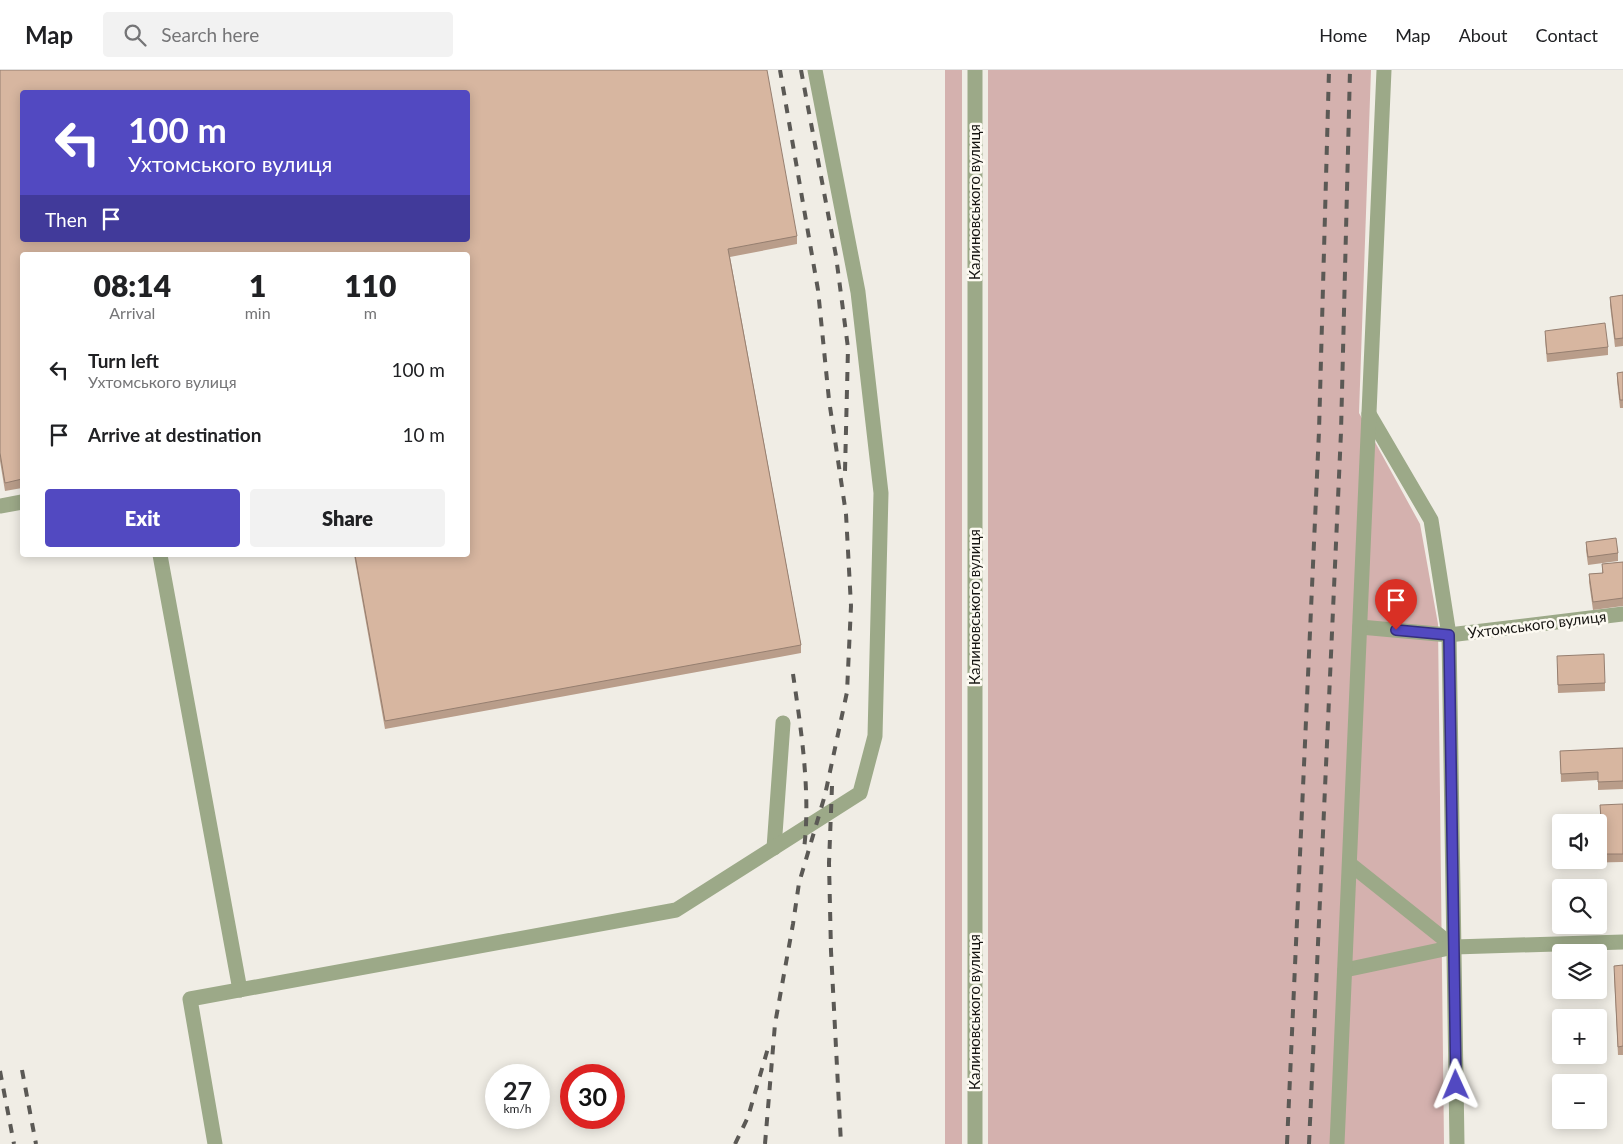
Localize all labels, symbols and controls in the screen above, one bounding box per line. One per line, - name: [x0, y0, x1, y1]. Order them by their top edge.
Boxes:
- search box: [103, 12, 453, 57]
- text: Map: [25, 20, 73, 49]
- icon: search: [121, 21, 149, 49]
- text: Search here: [161, 23, 259, 46]
- text: Home: [1319, 24, 1367, 46]
- text: Map: [1395, 24, 1431, 46]
- text: About: [1459, 24, 1508, 46]
- text: Contact: [1536, 24, 1598, 46]
- text: 100 m: [128, 108, 227, 150]
- icon: left: [45, 110, 110, 175]
- street label: Калиновського вулиця: [965, 124, 983, 280]
- text: Ухтомського вулиця: [128, 150, 332, 177]
- icon: arrive: [97, 205, 125, 233]
- text: Then: [45, 208, 87, 231]
- text: 08:14: [94, 267, 171, 303]
- text: 1: [249, 267, 266, 303]
- text: 110: [344, 267, 396, 303]
- text: Arrival: [109, 303, 155, 322]
- text: min: [245, 303, 271, 322]
- text: m: [364, 303, 377, 322]
- text: Turn left: [88, 349, 159, 372]
- icon: left: [45, 356, 73, 384]
- text: 100 m: [391, 358, 445, 381]
- text: Ухтомського вулиця: [88, 372, 237, 391]
- icon: arrive: [45, 421, 73, 449]
- text: Arrive at destination: [88, 423, 261, 446]
- text: 10 m: [402, 423, 445, 446]
- button: Exit: [45, 489, 240, 547]
- button: Share: [250, 489, 445, 547]
- street label: Калиновського вулиця: [965, 529, 983, 685]
- pin: [1375, 579, 1417, 630]
- icon: arrive: [1382, 586, 1410, 614]
- street label: Ухтомського вулиця: [1467, 607, 1607, 641]
- map controls: [1552, 814, 1607, 1129]
- button: sound: [1552, 814, 1607, 869]
- button: search: [1552, 879, 1607, 934]
- street label: Калиновського вулиця: [965, 934, 983, 1090]
- button: layers: [1552, 944, 1607, 999]
- button: +: [1552, 1009, 1607, 1064]
- position arrow: [1429, 1058, 1481, 1110]
- speed limit sign: 30: [560, 1064, 625, 1129]
- button: −: [1552, 1074, 1607, 1129]
- text: 27: [503, 1075, 532, 1105]
- text: km/h: [503, 1101, 532, 1116]

